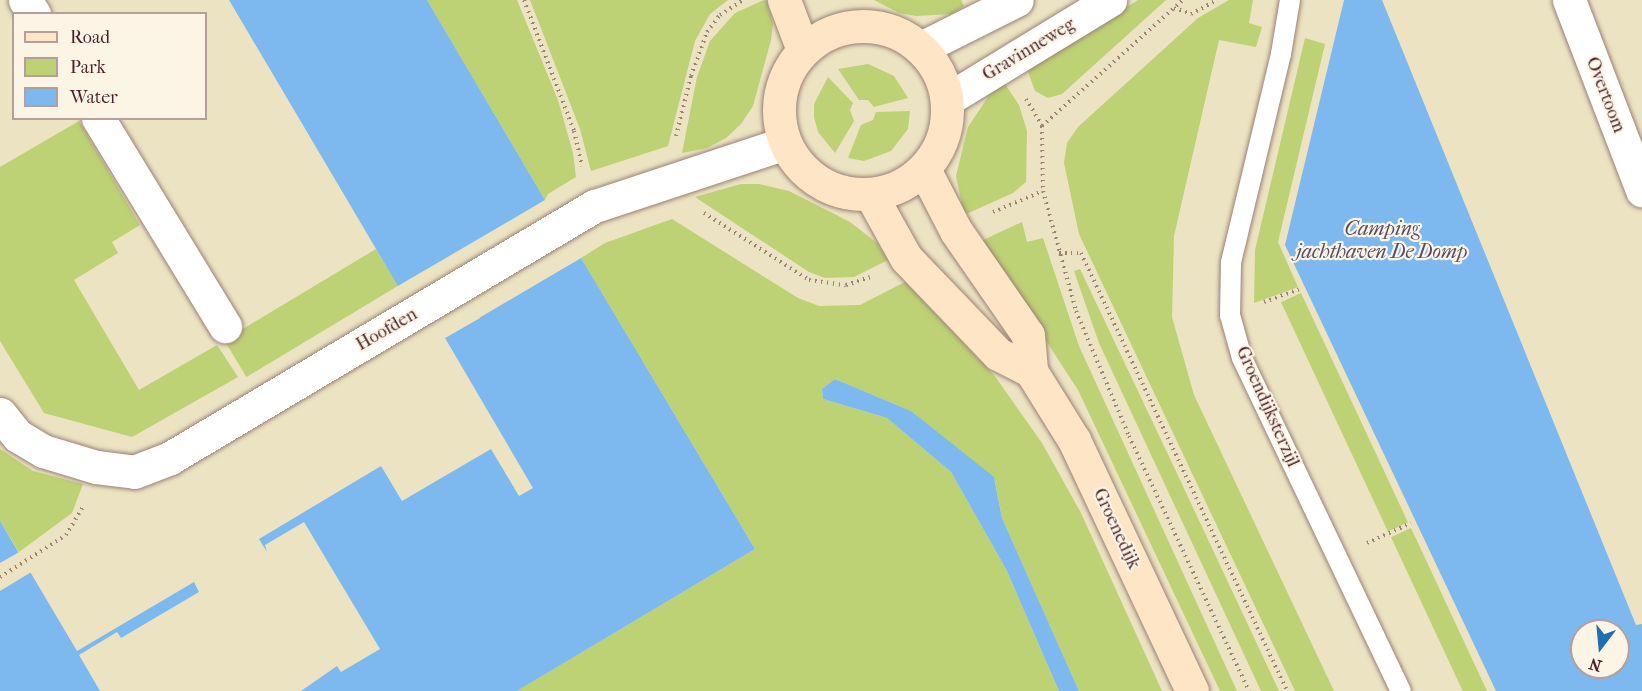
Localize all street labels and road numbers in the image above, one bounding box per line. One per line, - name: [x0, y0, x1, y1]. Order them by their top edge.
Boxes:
- street label: Gravinneweg: [979, 14, 1079, 86]
- street label: Overtoom: [1581, 54, 1629, 136]
- street label: Hoofden: [353, 304, 421, 356]
- street label: Groendijksterzijl: [1231, 343, 1303, 471]
- street label: Groenedijk: [1088, 485, 1144, 573]

